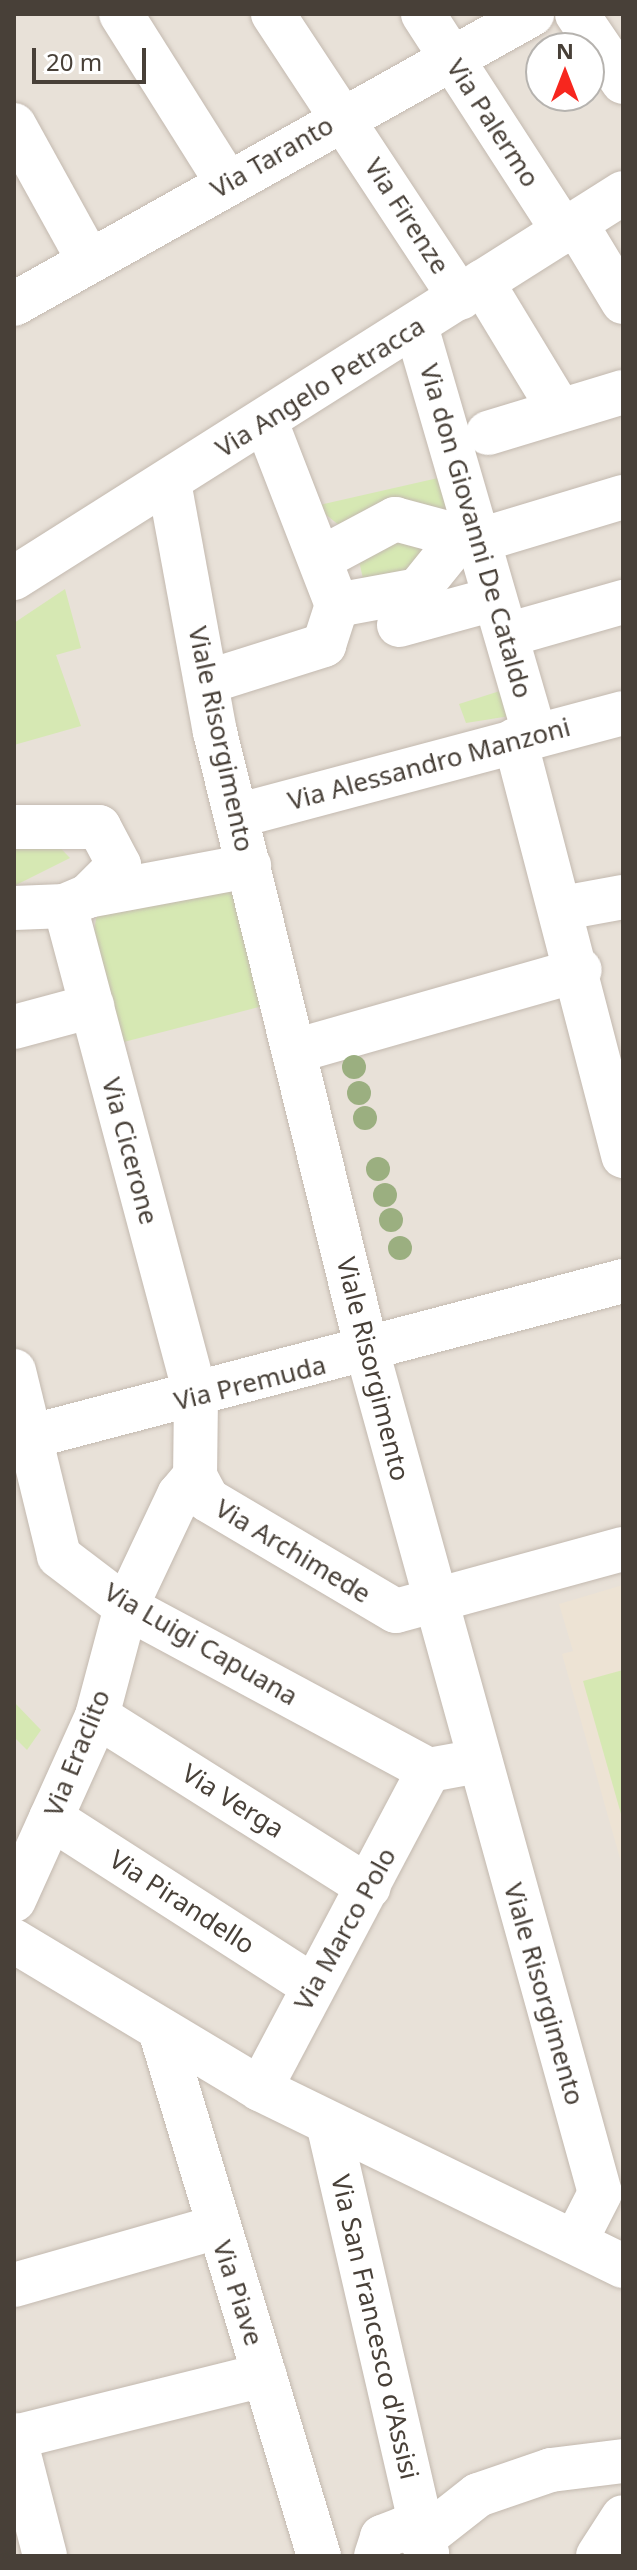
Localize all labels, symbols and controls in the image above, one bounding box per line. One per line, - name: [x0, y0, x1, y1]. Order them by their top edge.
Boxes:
- scale bar: [36, 32, 150, 82]
- north arrow: [525, 32, 605, 112]
- text: N: [556, 35, 574, 65]
- text: 20 m: [46, 45, 102, 78]
- street label: Via Palermo: [440, 53, 546, 193]
- street label: Via Taranto: [205, 109, 339, 205]
- street label: Via Firenze: [358, 152, 456, 280]
- street label: Via Angelo Petracca: [210, 310, 430, 464]
- street label: Via don Giovanni De Cataldo: [413, 360, 539, 702]
- street label: Viale Risorgimento: [182, 624, 260, 854]
- street label: Via Alessandro Manzoni: [284, 711, 574, 817]
- street label: Via Cicerone: [95, 1074, 165, 1228]
- street label: Viale Risorgimento: [330, 1254, 416, 1484]
- street label: Via Premuda: [171, 1349, 329, 1417]
- street label: Via Archimede: [210, 1492, 376, 1610]
- street label: Via Luigi Capuana: [99, 1576, 303, 1712]
- street label: Via Eraclito: [37, 1685, 117, 1821]
- street label: Via Verga: [176, 1757, 290, 1845]
- street label: Via Marco Polo: [288, 1842, 402, 2016]
- street label: Via Pirandello: [104, 1844, 260, 1960]
- street label: Viale Risorgimento: [497, 1879, 591, 2109]
- street label: Via San Francesco d'Assisi: [325, 2172, 425, 2482]
- street label: Via Piave: [206, 2237, 270, 2349]

